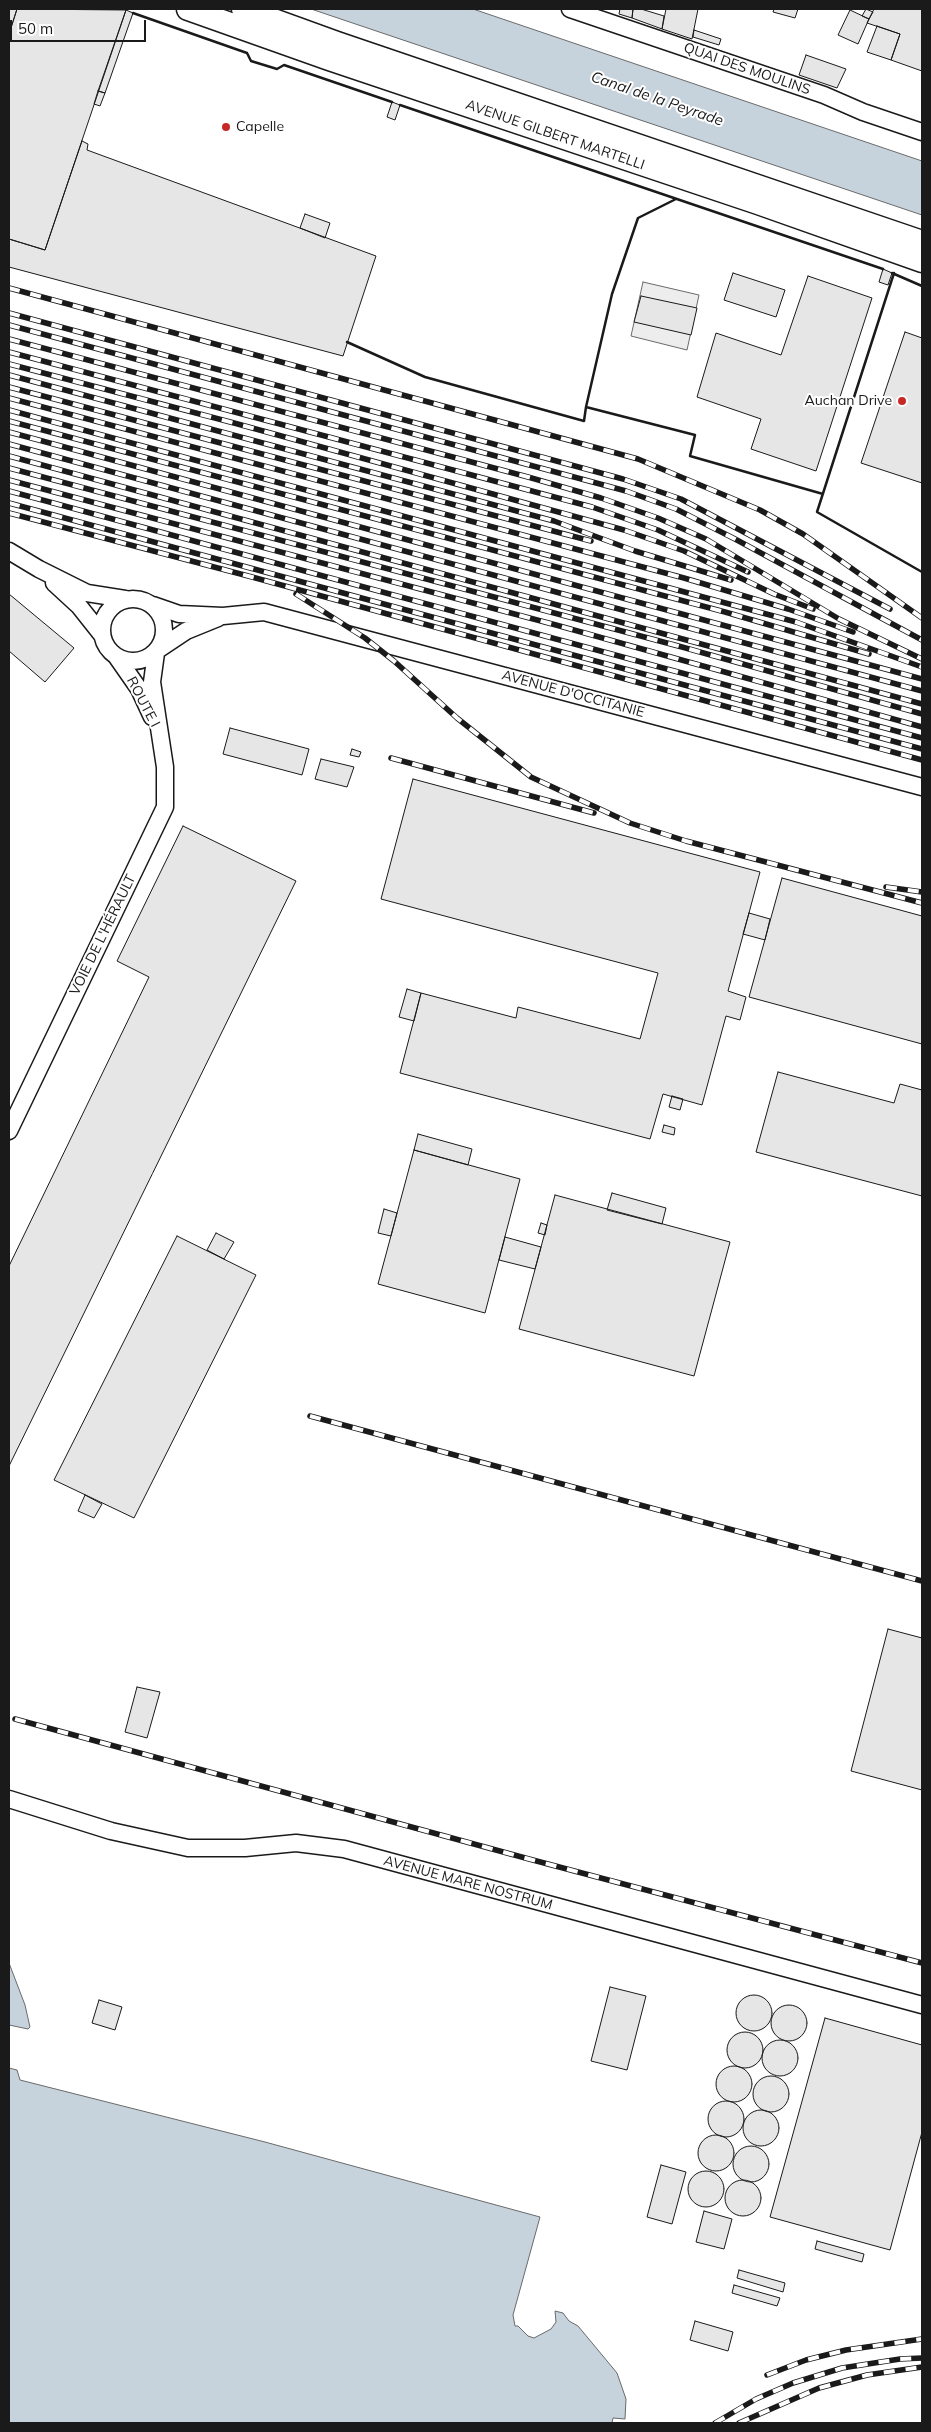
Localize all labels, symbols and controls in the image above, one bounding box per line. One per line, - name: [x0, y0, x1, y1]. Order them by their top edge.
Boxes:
- scale bar: [12, 10, 149, 42]
- text: 50 m: [18, 19, 53, 38]
- street label: QUAI DES MOULINS: [681, 39, 813, 99]
- water label: Canal de la Peyrade: [588, 68, 726, 130]
- street label: AVENUE GILBERT MARTELLI: [463, 96, 647, 174]
- place label: Capelle: [236, 119, 284, 135]
- marker: Capelle: [220, 121, 232, 133]
- place label: Auchan Drive: [804, 393, 892, 409]
- marker: Auchan Drive: [896, 395, 908, 407]
- street label: AVENUE D'OCCITANIE: [500, 667, 646, 721]
- street label: ROUTE I: [123, 674, 163, 730]
- street label: VOIE DE L'HÉRAULT: [66, 872, 140, 998]
- street label: AVENUE MARE NOSTRUM: [382, 1852, 554, 1914]

